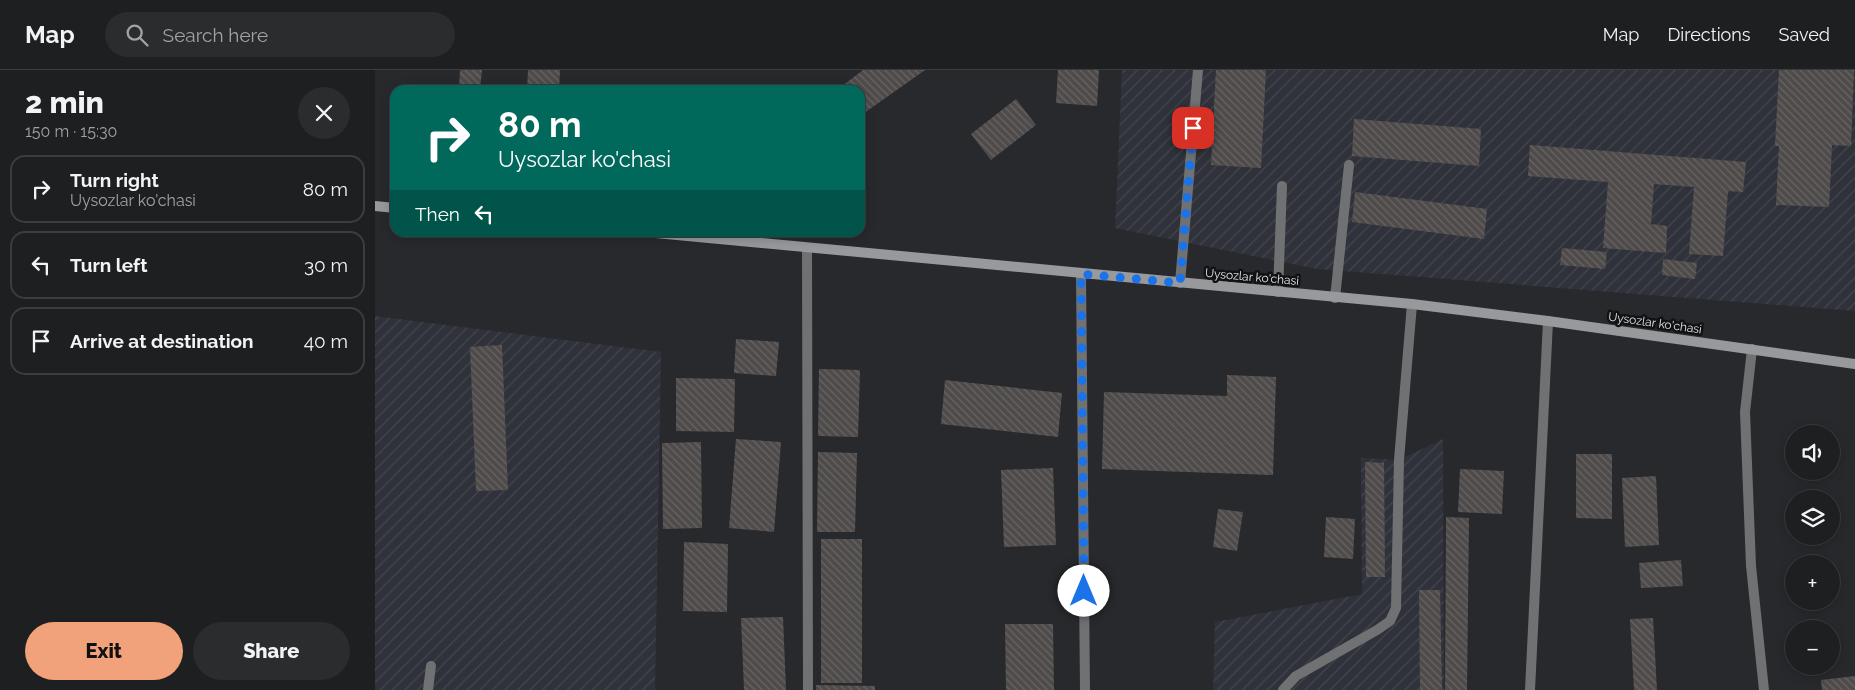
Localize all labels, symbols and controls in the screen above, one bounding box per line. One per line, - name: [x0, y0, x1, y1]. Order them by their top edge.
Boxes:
- search box: [105, 12, 455, 57]
- text: Map: [25, 20, 75, 49]
- icon: search: [123, 21, 151, 49]
- text: Search here: [163, 24, 268, 46]
- text: Map: [1603, 24, 1639, 45]
- text: Directions: [1667, 24, 1751, 45]
- text: Saved: [1779, 24, 1830, 45]
- text: 2 min: [25, 85, 104, 120]
- button: close: [298, 87, 350, 139]
- text: 80 m: [498, 104, 582, 145]
- icon: right: [415, 105, 480, 170]
- pin: [1172, 107, 1214, 149]
- icon: arrive: [1179, 114, 1207, 142]
- text: 150 m · 15:30: [25, 122, 117, 141]
- text: Uysozlar ko'chasi: [498, 146, 671, 172]
- text: Turn right: [70, 169, 159, 191]
- icon: right: [27, 175, 55, 203]
- text: 80 m: [303, 178, 348, 200]
- text: Uysozlar ko'chasi: [70, 191, 196, 210]
- icon: left: [470, 200, 498, 228]
- text: Then: [415, 203, 460, 225]
- icon: left: [27, 251, 55, 279]
- text: Turn left: [70, 254, 147, 276]
- text: 30 m: [304, 254, 348, 276]
- street label: Uysozlar ko'chasi: [1204, 266, 1300, 288]
- street label: Uysozlar ko'chasi: [1607, 309, 1703, 337]
- icon: arrive: [27, 327, 55, 355]
- text: Arrive at destination: [70, 330, 254, 352]
- text: 40 m: [304, 330, 348, 352]
- map controls: [1785, 425, 1840, 675]
- button: sound: [1785, 425, 1840, 480]
- button: layers: [1785, 490, 1840, 545]
- button: +: [1785, 555, 1840, 610]
- position arrow: [1057, 564, 1109, 616]
- button: −: [1785, 620, 1840, 675]
- button: Exit: [25, 622, 183, 680]
- button: Share: [193, 622, 350, 680]

